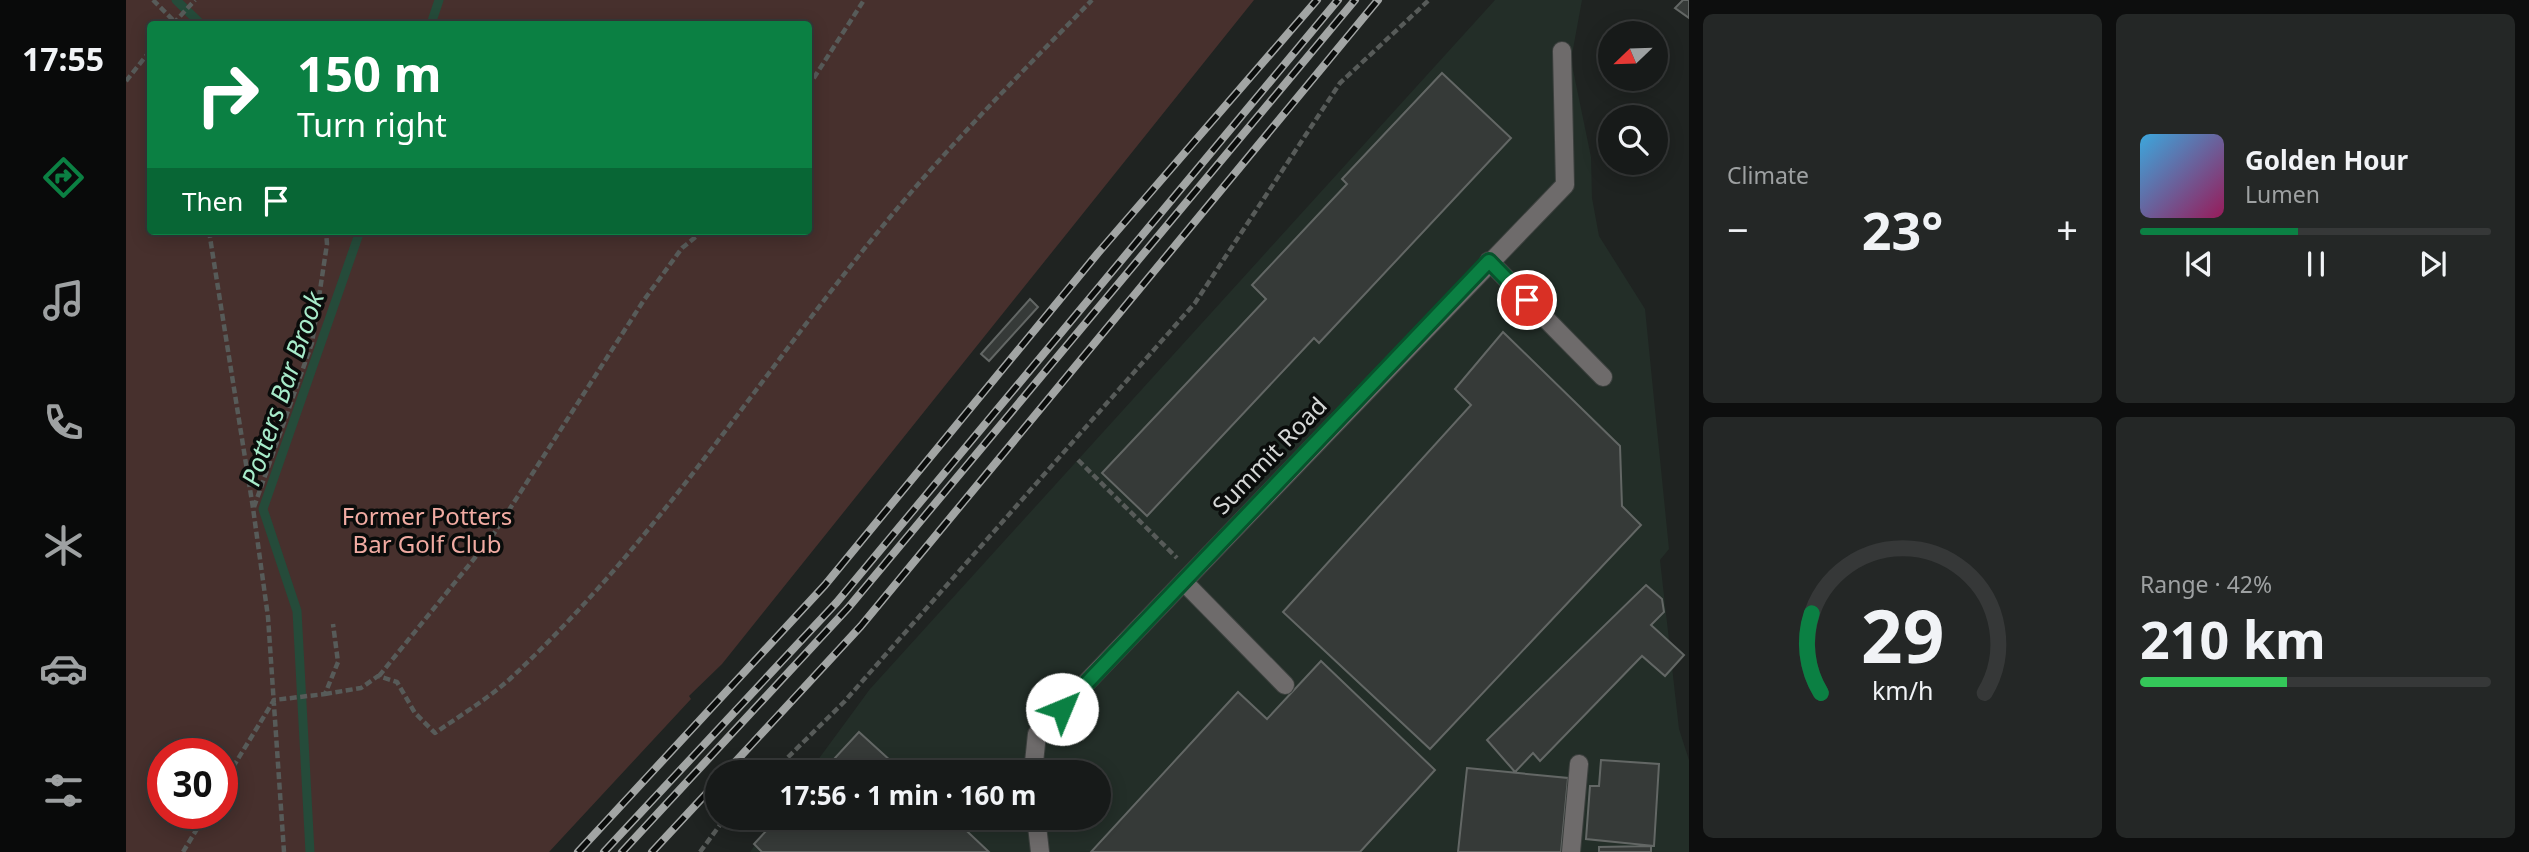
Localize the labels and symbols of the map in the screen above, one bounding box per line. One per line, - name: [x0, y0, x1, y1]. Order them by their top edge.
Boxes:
- north arrow: [1598, 21, 1668, 91]
- pin: [1497, 270, 1557, 330]
- water label: Potters Bar Brook: [232, 286, 332, 491]
- street label: Summit Road: [1204, 389, 1333, 521]
- park label: Former Potters Bar Golf Club: [342, 499, 512, 560]
- position arrow: [1025, 672, 1099, 746]
- speed limit sign: 30: [147, 738, 238, 829]

